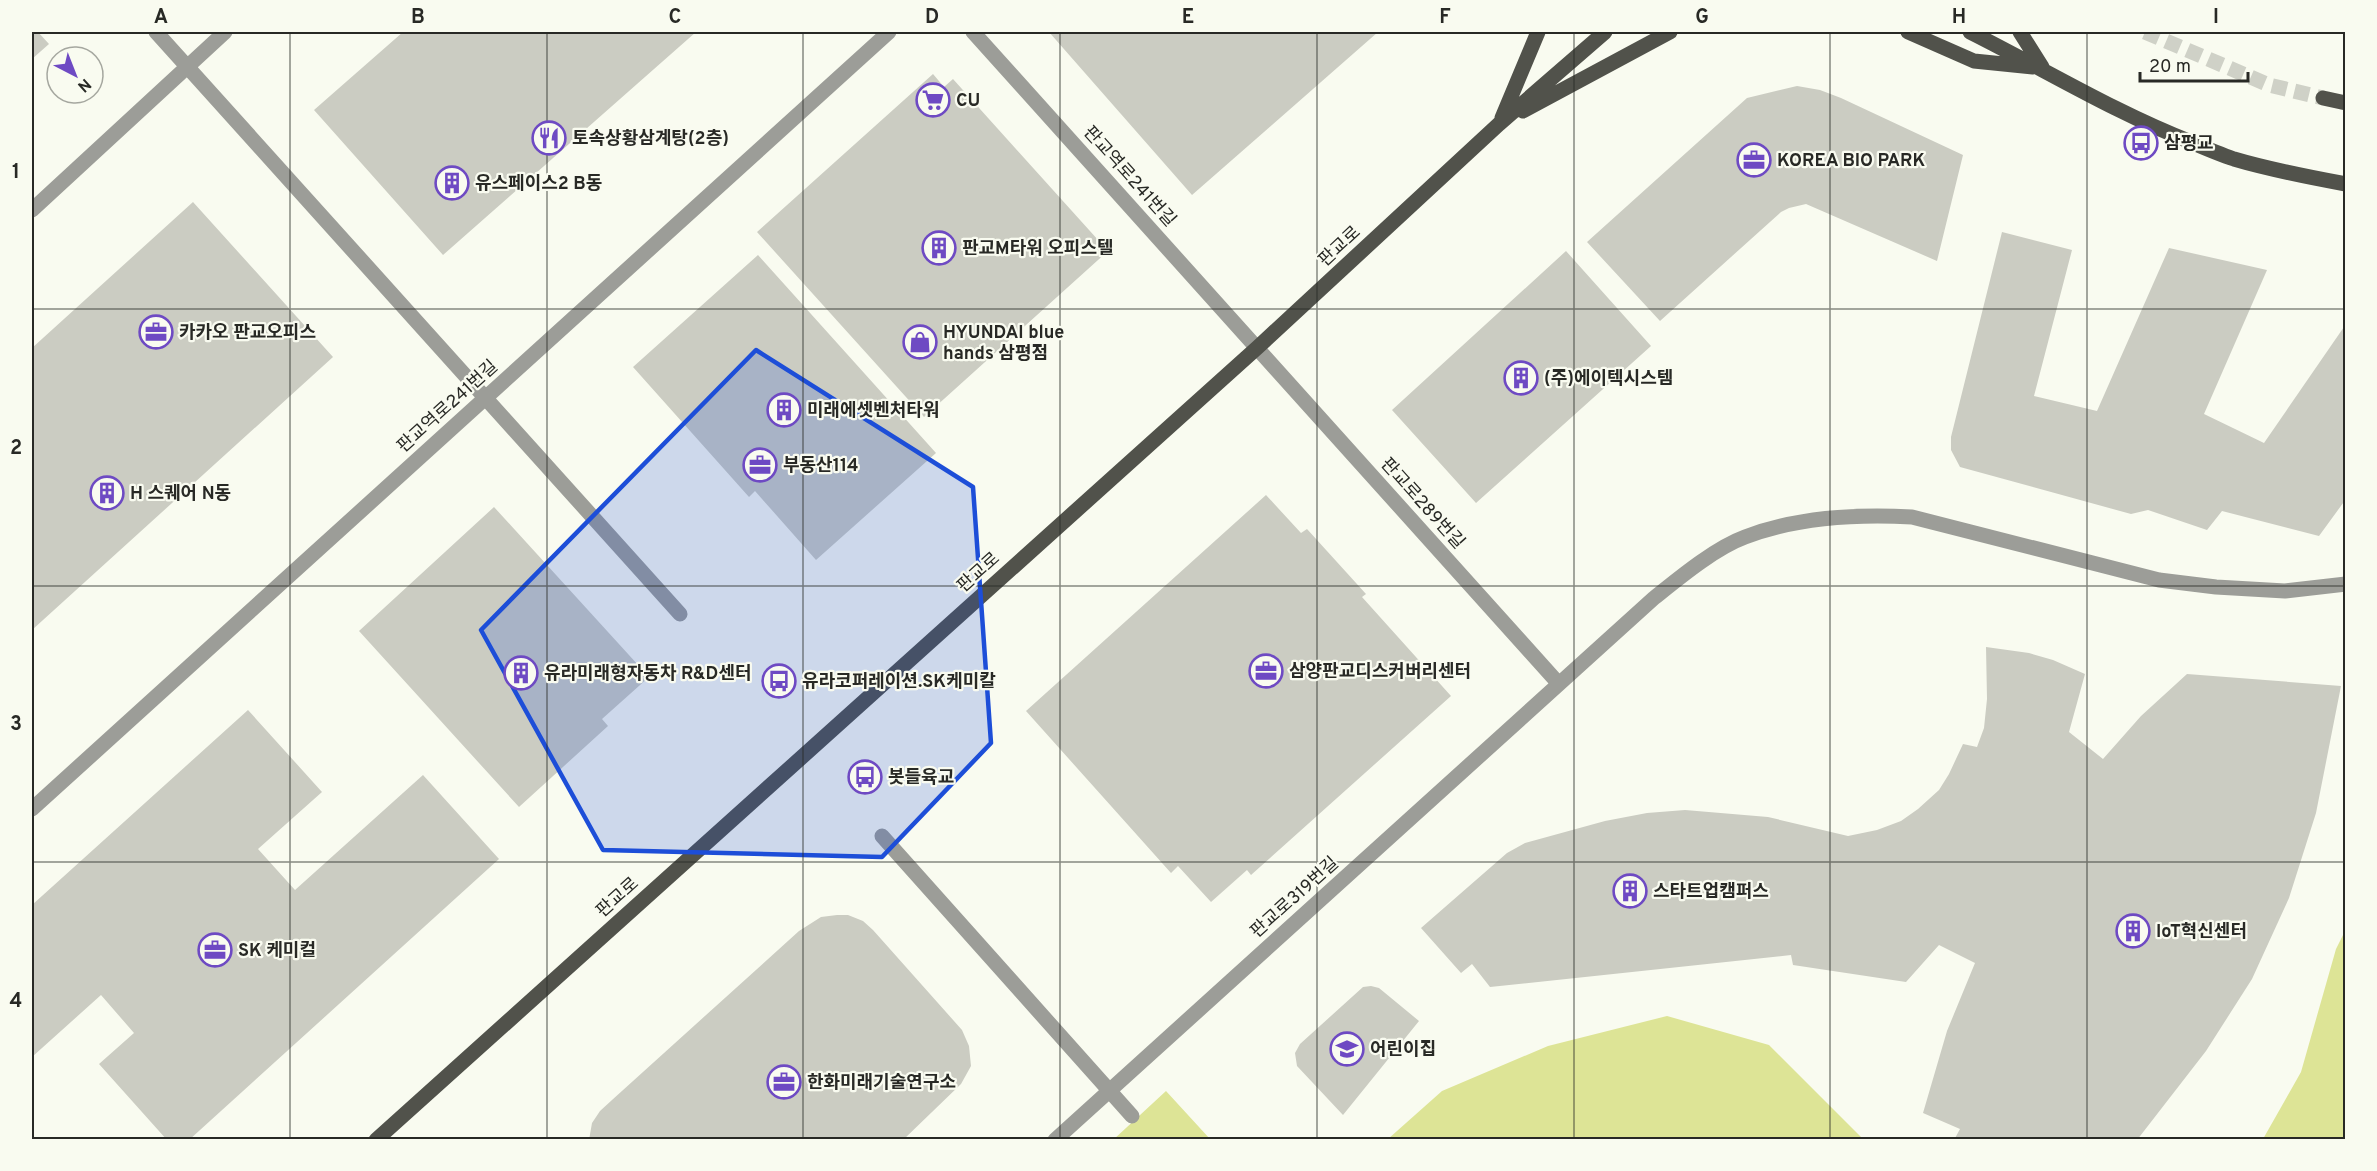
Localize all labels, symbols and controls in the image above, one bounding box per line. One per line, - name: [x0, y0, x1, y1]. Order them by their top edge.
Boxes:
- text: A: [154, 5, 168, 31]
- text: B: [411, 5, 425, 31]
- text: C: [669, 5, 681, 31]
- text: D: [925, 5, 939, 31]
- text: E: [1182, 5, 1194, 31]
- text: F: [1439, 5, 1451, 31]
- text: G: [1695, 5, 1709, 31]
- text: H: [1952, 5, 1966, 31]
- text: I: [2213, 5, 2219, 31]
- north arrow: [45, 45, 105, 105]
- scale bar: [2140, 45, 2248, 83]
- text: 20 m: [2149, 56, 2191, 79]
- text: N: [73, 73, 95, 96]
- supermarket icon: CU: [915, 82, 951, 118]
- place label: CU: [956, 90, 980, 113]
- restaurant icon: 토속상황삼계탕(2층): [531, 120, 567, 156]
- street label: 판교역로241번길: [1077, 122, 1180, 232]
- bus stop icon: 삼평교: [2123, 125, 2159, 161]
- place label: 토속상황삼계탕(2층): [572, 128, 729, 151]
- place label: 삼평교: [2164, 133, 2214, 156]
- office icon: KOREA BIO PARK: [1736, 142, 1772, 178]
- place label: KOREA BIO PARK: [1777, 150, 1925, 173]
- text: 1: [12, 160, 20, 186]
- building icon: 유스페이스2 B동: [434, 165, 470, 201]
- place label: 유스페이스2 B동: [475, 173, 602, 196]
- street label: 판교로: [1314, 222, 1366, 272]
- building icon: 판교M타워 오피스텔: [921, 230, 957, 266]
- place label: 판교M타워 오피스텔: [962, 238, 1114, 261]
- office icon: 카카오 판교오피스: [138, 314, 174, 350]
- place label: 카카오 판교오피스: [179, 322, 316, 345]
- place label: HYUNDAI blue hands 삼평점: [943, 322, 1064, 366]
- shop icon: HYUNDAI blue hands 삼평점: [902, 324, 938, 360]
- street label: 판교역로241번길: [393, 356, 503, 459]
- building icon: (주)에이텍시스템: [1503, 360, 1539, 396]
- place label: (주)에이텍시스템: [1544, 368, 1673, 391]
- building icon: 미래에셋벤처타워: [766, 392, 802, 428]
- place label: 미래에셋벤처타워: [807, 400, 939, 423]
- text: 2: [10, 436, 22, 462]
- office icon: 부동산114: [742, 447, 778, 483]
- street label: 판교로289번길: [1375, 454, 1469, 555]
- place label: 부동산114: [783, 455, 859, 478]
- building icon: H 스퀘어 N동: [89, 475, 125, 511]
- place label: H 스퀘어 N동: [130, 483, 231, 506]
- street label: 판교로: [953, 548, 1005, 598]
- office icon: 삼양판교디스커버리센터: [1248, 653, 1284, 689]
- building icon: 유라미래형자동차 R&D센터: [503, 655, 539, 691]
- place label: 삼양판교디스커버리센터: [1289, 661, 1471, 684]
- place label: 유라미래형자동차 R&D센터: [544, 663, 752, 686]
- bus stop icon: 유라코퍼레이션.SK케미칼: [761, 663, 797, 699]
- place label: 유라코퍼레이션.SK케미칼: [802, 671, 996, 694]
- text: 3: [10, 712, 22, 738]
- bus stop icon: 봇들육교: [847, 759, 883, 795]
- place label: 봇들육교: [888, 767, 954, 790]
- street label: 판교로319번길: [1246, 852, 1344, 944]
- street label: 판교로: [592, 873, 644, 923]
- building icon: 스타트업캠퍼스: [1612, 873, 1648, 909]
- place label: 스타트업캠퍼스: [1653, 881, 1769, 904]
- building icon: IoT혁신센터: [2115, 913, 2151, 949]
- place label: IoT혁신센터: [2156, 921, 2247, 944]
- office icon: SK 케미컬: [197, 932, 233, 968]
- place label: SK 케미컬: [238, 940, 316, 963]
- text: 4: [10, 989, 22, 1015]
- school or university icon: 어린이집: [1329, 1031, 1365, 1067]
- place label: 어린이집: [1370, 1039, 1436, 1062]
- office icon: 한화미래기술연구소: [766, 1064, 802, 1100]
- place label: 한화미래기술연구소: [807, 1072, 956, 1095]

